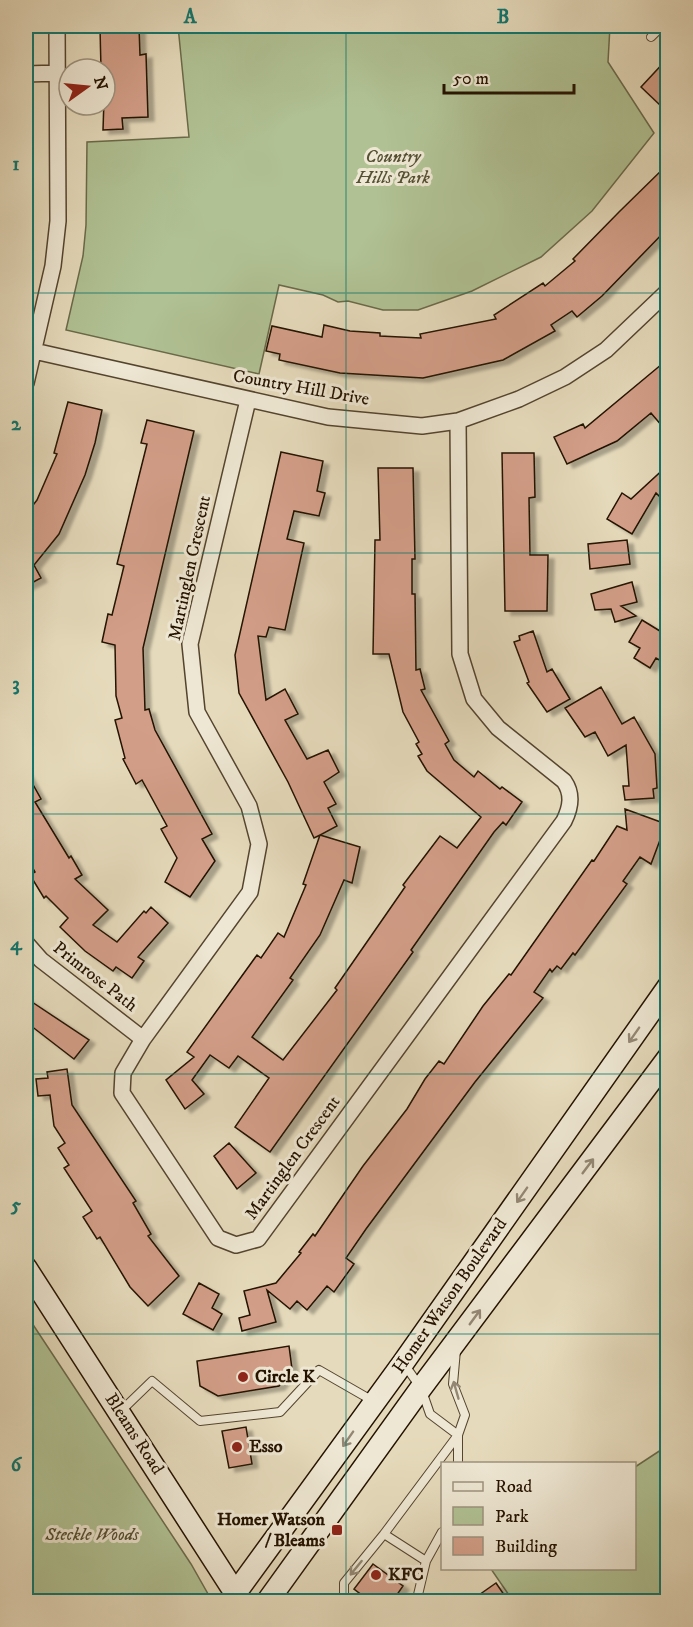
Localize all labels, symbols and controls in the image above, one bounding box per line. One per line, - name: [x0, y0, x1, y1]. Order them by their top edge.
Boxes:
- text: A: [183, 5, 198, 30]
- text: B: [497, 5, 509, 30]
- north arrow: [57, 57, 117, 117]
- scale bar: [444, 57, 574, 95]
- text: 50 m: [453, 68, 489, 90]
- text: N: [89, 74, 112, 92]
- park label: Country Hills Park: [355, 146, 430, 189]
- text: 1: [12, 152, 20, 177]
- street label: Country Hill Drive: [231, 365, 371, 411]
- text: 2: [11, 412, 22, 437]
- street label: Martinglen Crescent: [164, 493, 216, 643]
- text: 3: [12, 672, 20, 697]
- text: 4: [10, 932, 23, 957]
- street label: Primrose Path: [48, 937, 142, 1017]
- one-way arrow: [628, 1026, 640, 1043]
- street label: Martinglen Crescent: [241, 1092, 345, 1224]
- one-way arrow: [581, 1158, 594, 1174]
- one-way arrow: [516, 1186, 528, 1202]
- text: 5: [10, 1193, 21, 1218]
- street label: Homer Watson Boulevard: [388, 1214, 512, 1378]
- one-way arrow: [469, 1309, 481, 1325]
- place label: Circle K: [255, 1366, 316, 1388]
- marker: Circle K: [236, 1370, 250, 1384]
- one-way arrow: [450, 1381, 462, 1400]
- street label: Bleams Road: [100, 1389, 168, 1479]
- one-way arrow: [342, 1430, 354, 1446]
- place label: Esso: [249, 1436, 283, 1458]
- marker: Esso: [230, 1440, 244, 1454]
- text: 6: [11, 1453, 23, 1478]
- legend: [441, 1462, 636, 1570]
- text: Road: [495, 1476, 532, 1498]
- text: Park: [495, 1506, 529, 1528]
- place label: Homer Watson / Bleams: [217, 1509, 326, 1552]
- marker: Homer Watson / Bleams: [330, 1523, 344, 1537]
- park label: Steckle Woods: [44, 1524, 139, 1546]
- text: Building: [495, 1536, 557, 1558]
- one-way arrow: [350, 1560, 363, 1576]
- place label: KFC: [388, 1564, 424, 1586]
- marker: KFC: [369, 1568, 383, 1582]

